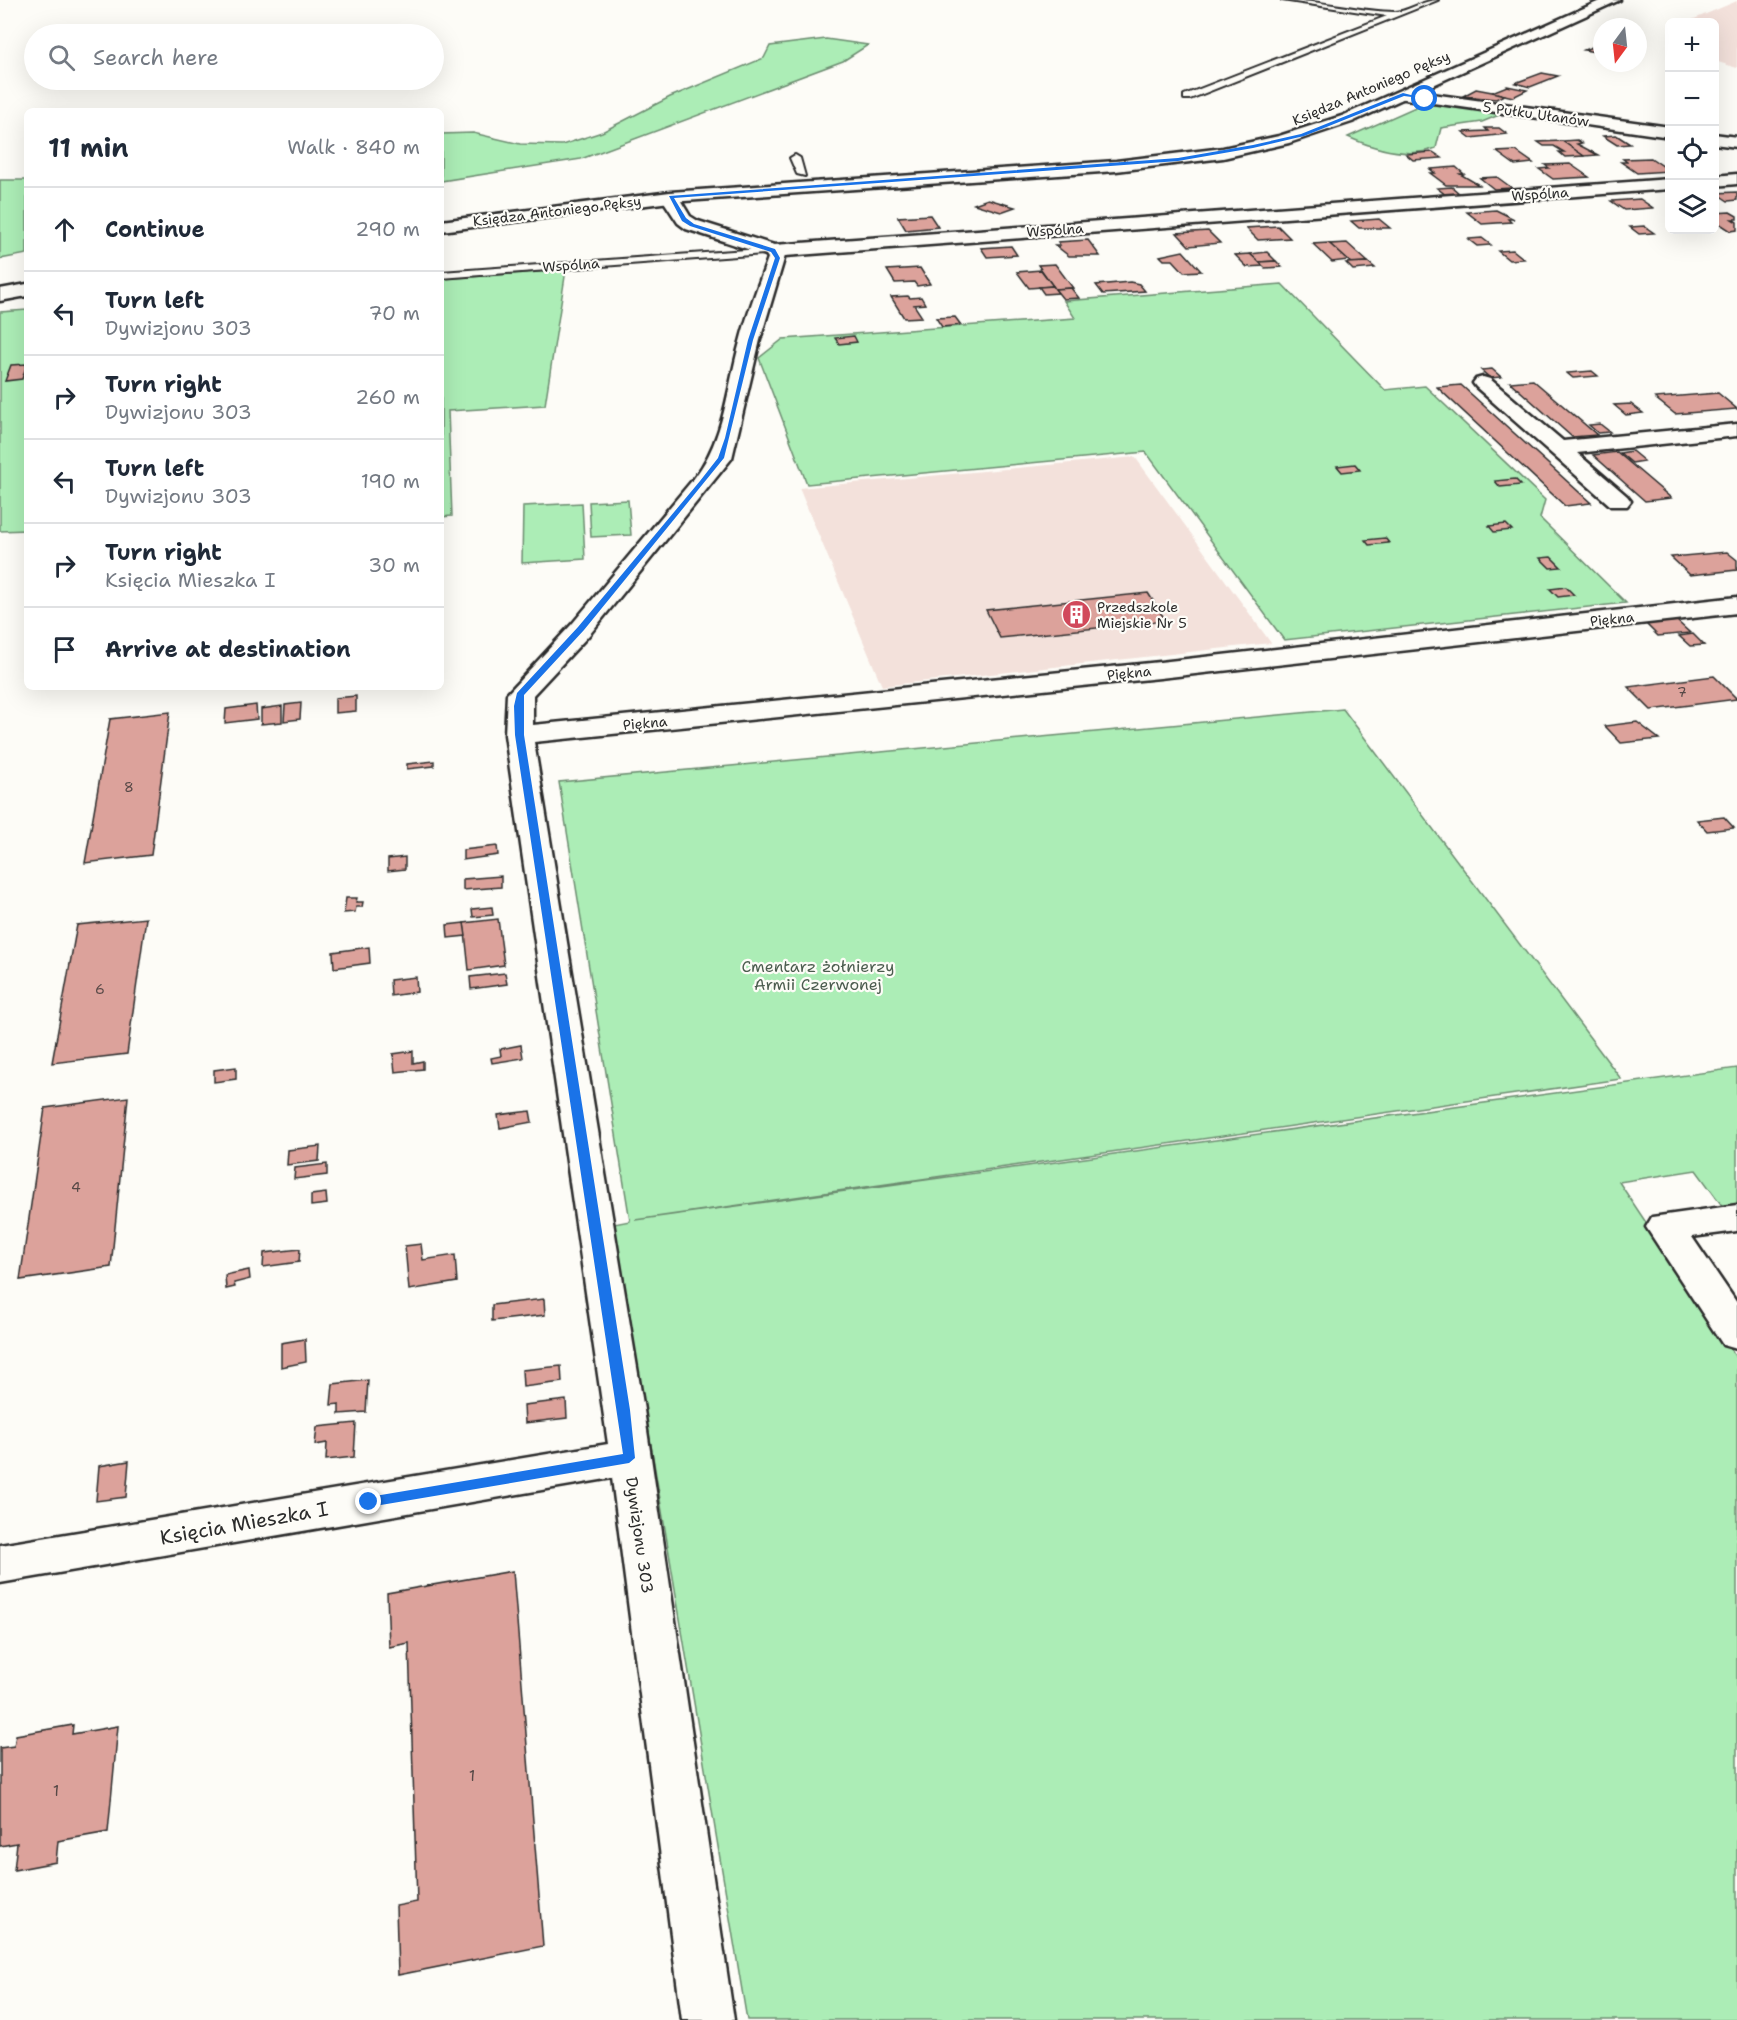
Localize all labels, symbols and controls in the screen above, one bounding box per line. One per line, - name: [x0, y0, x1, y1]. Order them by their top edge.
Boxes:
- north arrow: [1593, 18, 1647, 72]
- map controls: [1665, 18, 1719, 234]
- button: +: [1665, 18, 1719, 72]
- search box: [24, 24, 444, 90]
- icon: search: [45, 41, 78, 74]
- text: Search here: [93, 43, 219, 72]
- street label: Księdza Antoniego Pęksy: [1290, 47, 1452, 129]
- button: −: [1665, 72, 1719, 126]
- route start: [1411, 85, 1437, 111]
- street label: 5 Pułku Ułanów: [1482, 98, 1590, 130]
- button: locate: [1665, 126, 1719, 180]
- text: 11 min: [48, 130, 129, 165]
- text: Walk · 840 m: [287, 134, 420, 160]
- button: layers: [1665, 180, 1719, 234]
- street label: Wspólna: [1511, 183, 1570, 205]
- street label: Księdza Antoniego Pęksy: [472, 192, 642, 230]
- icon: ahead: [48, 213, 81, 246]
- text: Continue: [105, 215, 205, 244]
- text: 290 m: [355, 216, 420, 242]
- street label: Wspólna: [1026, 219, 1085, 241]
- street label: Wspólna: [542, 254, 601, 276]
- text: Turn left: [105, 286, 204, 315]
- icon: left: [48, 297, 81, 330]
- text: 70 m: [368, 300, 420, 326]
- text: Dywizjonu 303: [105, 315, 252, 341]
- text: Turn right: [105, 370, 222, 399]
- icon: right: [48, 381, 81, 414]
- text: 260 m: [355, 384, 420, 410]
- text: Dywizjonu 303: [105, 399, 252, 425]
- text: Turn left: [105, 454, 204, 483]
- icon: left: [48, 465, 81, 498]
- text: 190 m: [361, 468, 420, 494]
- text: Dywizjonu 303: [105, 483, 252, 509]
- text: Turn right: [105, 538, 222, 567]
- icon: right: [48, 549, 81, 582]
- text: 30 m: [368, 552, 420, 578]
- text: Księcia Mieszka I: [105, 567, 275, 593]
- place label: Przedszkole Miejskie Nr 5: [1097, 598, 1187, 632]
- building icon: Przedszkole Miejskie Nr 5: [1060, 599, 1092, 631]
- street label: Piękna: [1589, 608, 1635, 630]
- icon: arrive: [48, 633, 81, 666]
- text: Arrive at destination: [105, 635, 351, 664]
- street label: Piękna: [1106, 662, 1152, 684]
- house number: 7: [1677, 683, 1687, 701]
- street label: Piękna: [622, 712, 668, 734]
- house number: 8: [124, 778, 134, 796]
- park label: Cmentarz żołnierzy Armii Czerwonej: [742, 956, 894, 995]
- house number: 6: [95, 980, 105, 998]
- house number: 4: [71, 1178, 81, 1196]
- street label: Dywizjonu 303: [621, 1475, 658, 1595]
- route end: [355, 1488, 381, 1514]
- street label: Księcia Mieszka I: [158, 1495, 330, 1551]
- house number: 1: [469, 1765, 475, 1786]
- house number: 1: [53, 1780, 59, 1801]

